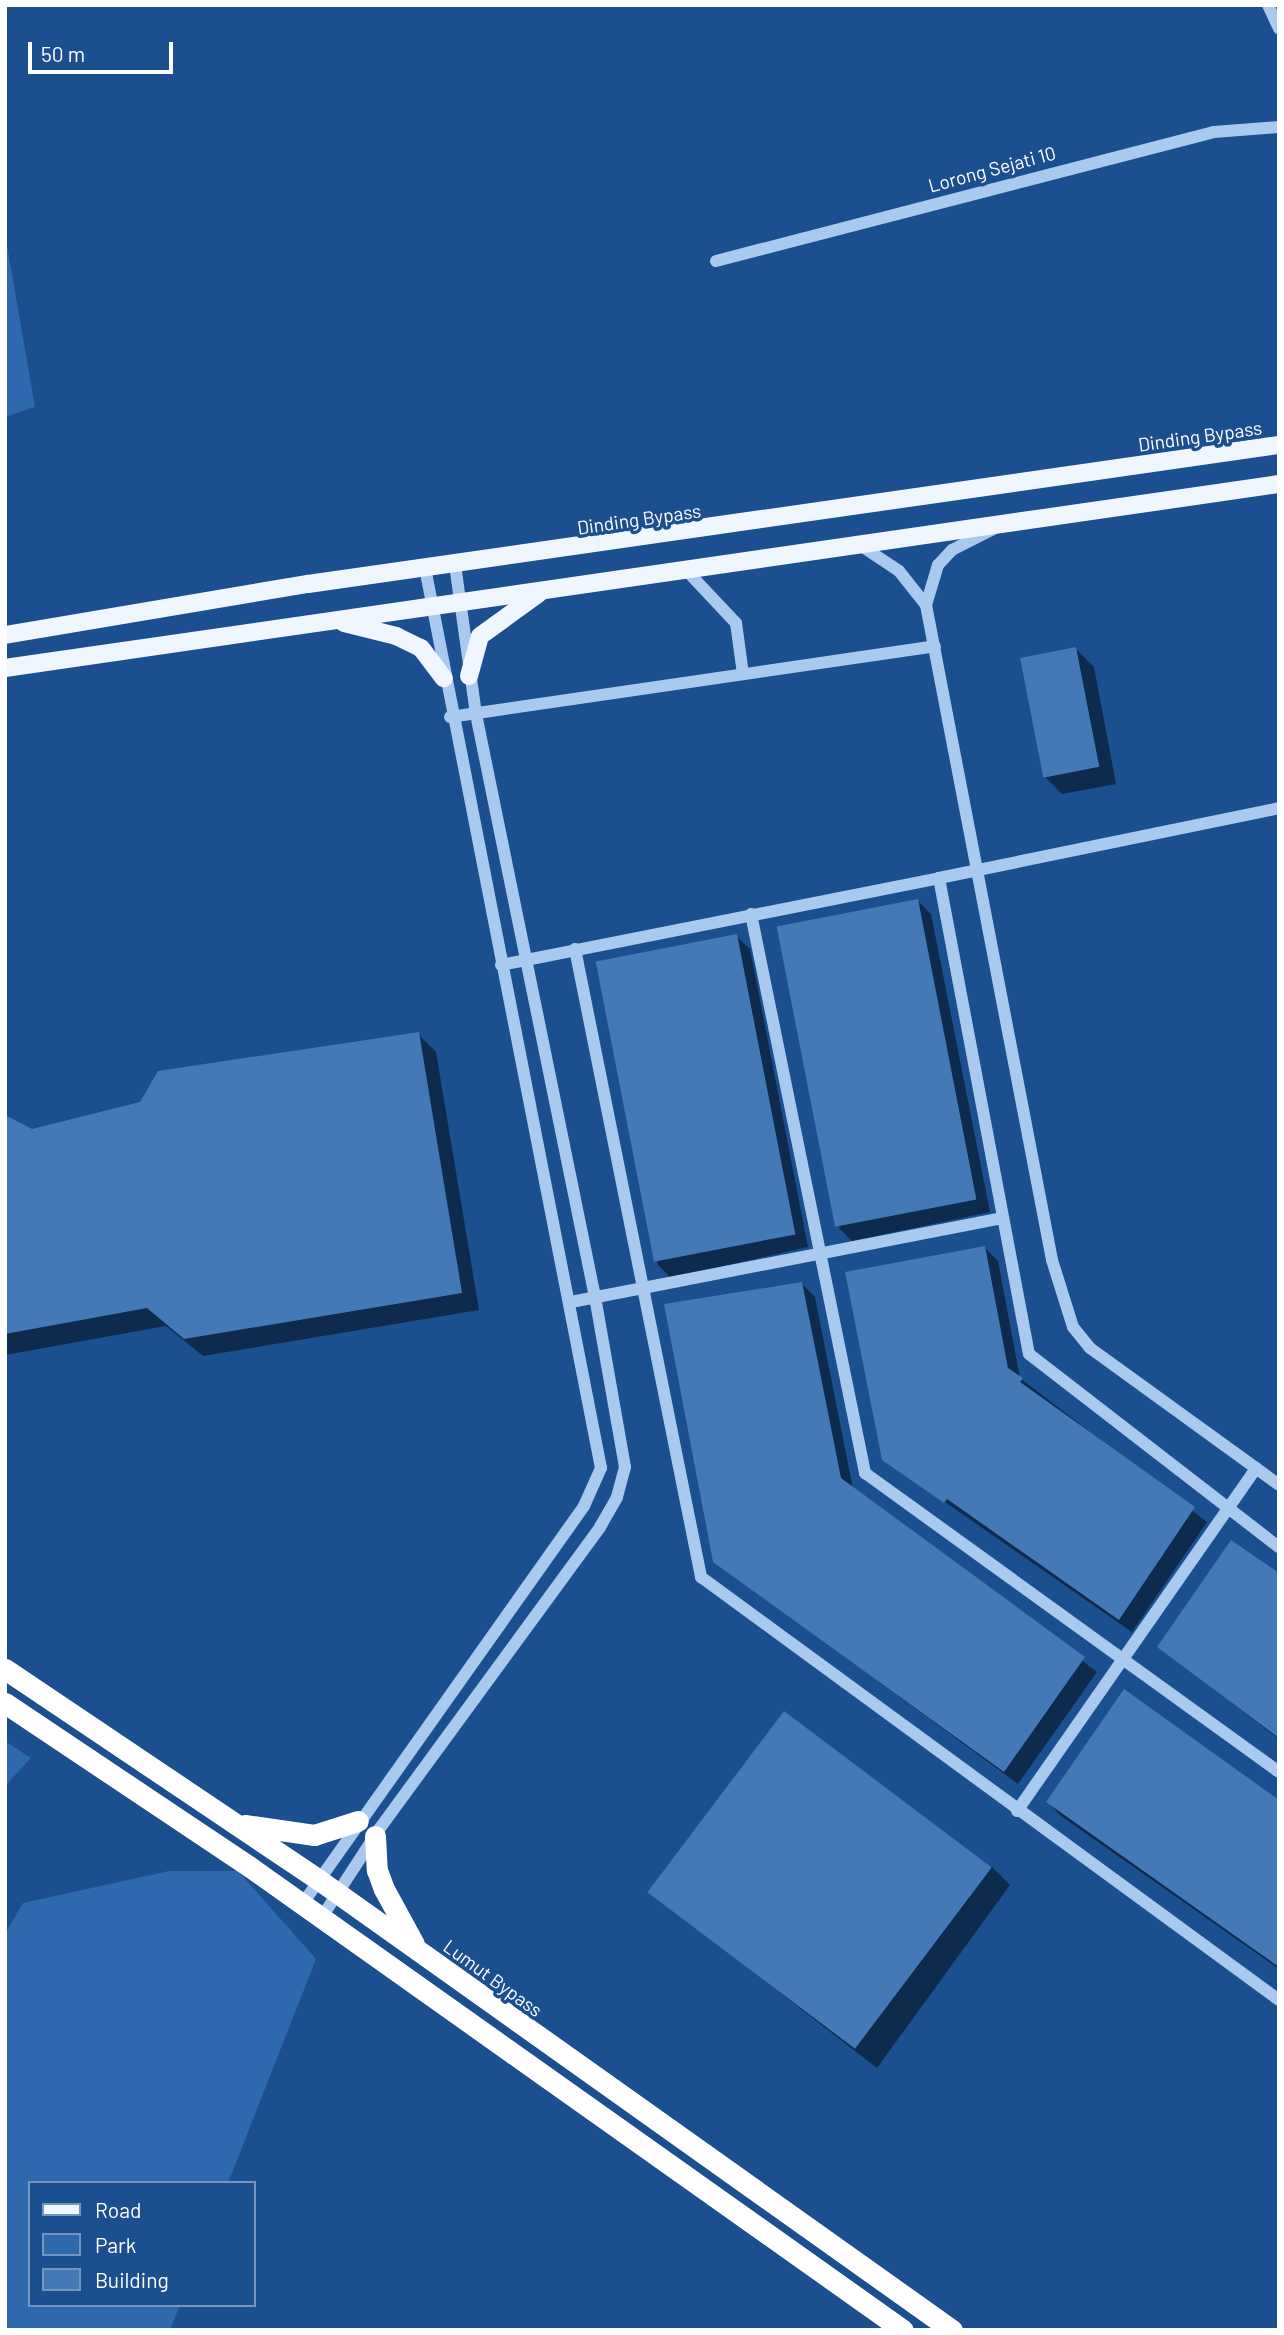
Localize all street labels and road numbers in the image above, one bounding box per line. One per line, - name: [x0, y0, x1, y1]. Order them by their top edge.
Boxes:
- street label: Lorong Sejati 10: [926, 141, 1058, 197]
- street label: Dinding Bypass: [1137, 416, 1263, 456]
- street label: Dinding Bypass: [576, 499, 702, 539]
- street label: Lumut Bypass: [439, 1935, 547, 2021]

